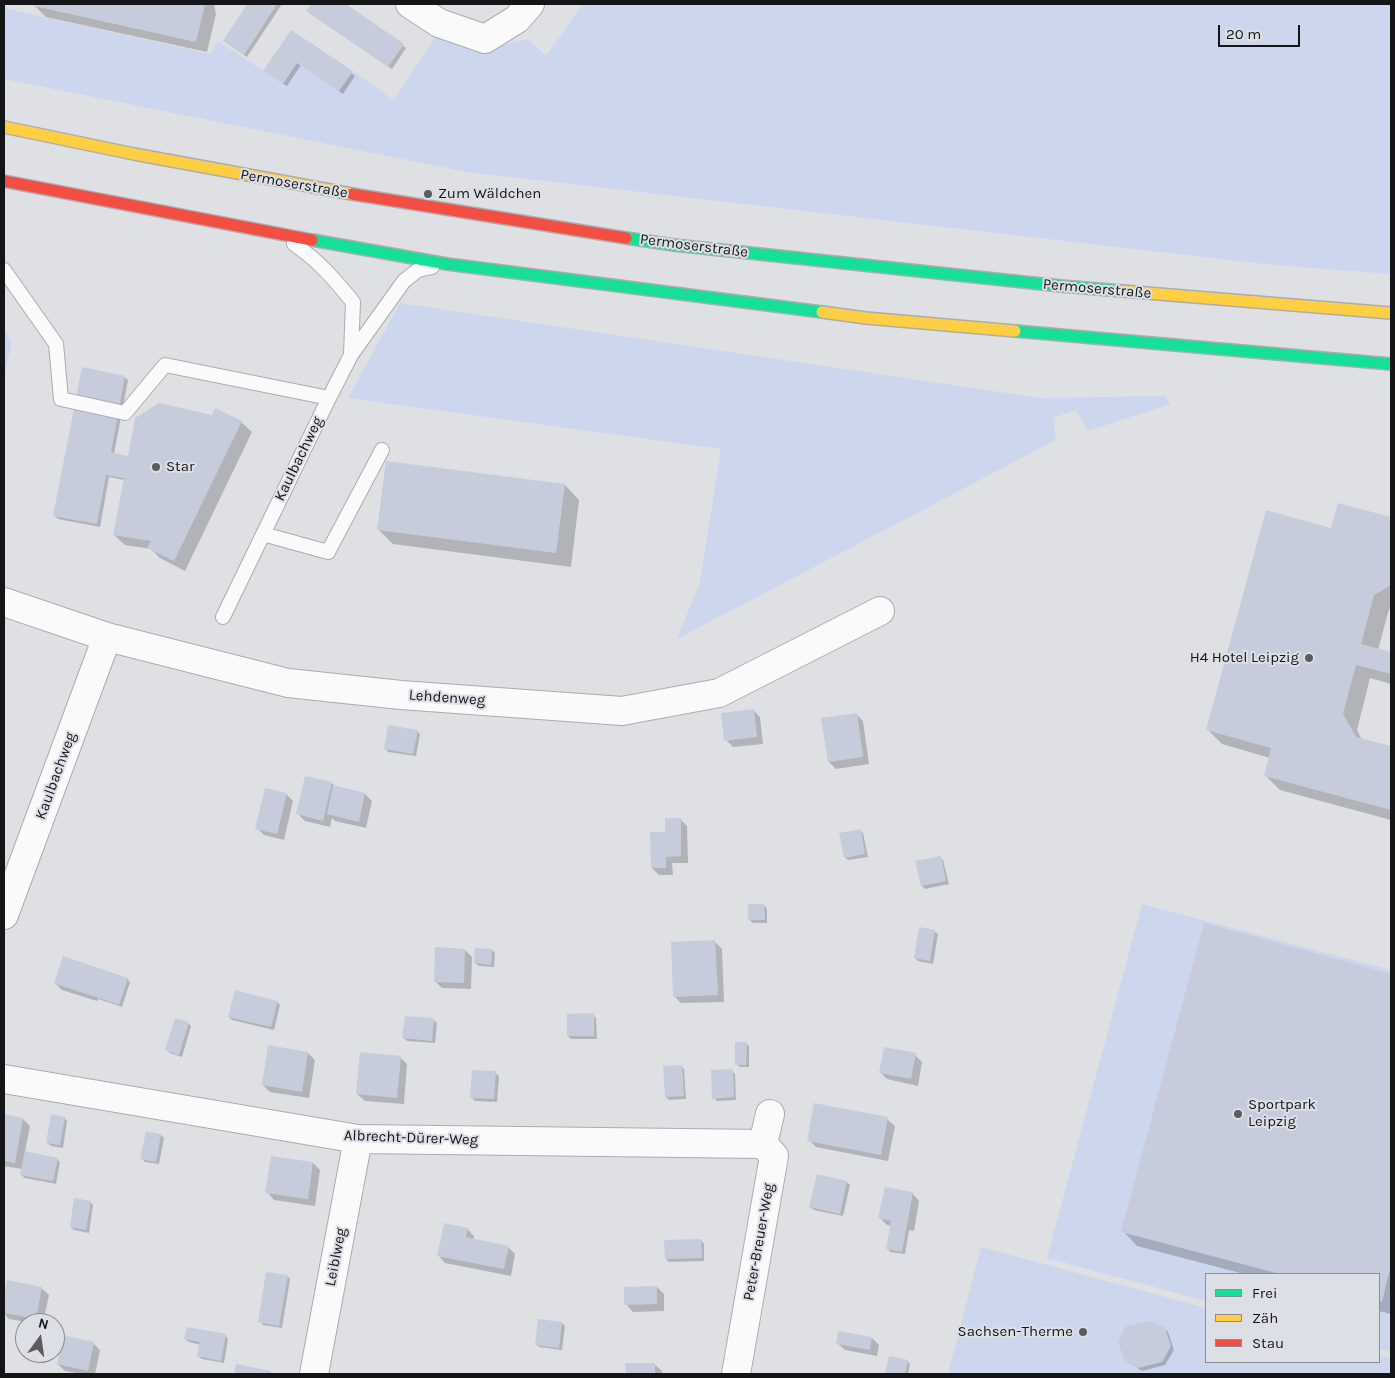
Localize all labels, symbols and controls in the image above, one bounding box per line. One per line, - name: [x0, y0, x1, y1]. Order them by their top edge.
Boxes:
- scale bar: [1220, 15, 1302, 47]
- text: 20 m: [1226, 25, 1261, 43]
- street label: Permoserstraße: [239, 166, 349, 202]
- place label: Zum Wäldchen: [438, 185, 541, 203]
- marker: Zum Wäldchen: [422, 188, 434, 200]
- street label: Permoserstraße: [639, 230, 749, 262]
- street label: Permoserstraße: [1042, 275, 1152, 303]
- street label: Kaulbachweg: [271, 414, 327, 504]
- place label: Star: [166, 458, 194, 476]
- marker: Star: [150, 461, 162, 473]
- place label: H4 Hotel Leipzig: [1190, 649, 1299, 667]
- marker: H4 Hotel Leipzig: [1303, 652, 1315, 664]
- street label: Lehdenweg: [408, 686, 486, 710]
- street label: Kaulbachweg: [32, 730, 80, 822]
- place label: Sportpark Leipzig: [1248, 1096, 1316, 1131]
- marker: Sportpark Leipzig: [1232, 1108, 1244, 1120]
- street label: Albrecht-Dürer-Weg: [344, 1127, 478, 1149]
- street label: Peter-Breuer-Weg: [740, 1182, 778, 1302]
- street label: Leiblweg: [322, 1226, 350, 1288]
- legend: [1205, 1273, 1380, 1363]
- text: Frei: [1252, 1284, 1277, 1302]
- text: Zäh: [1252, 1309, 1278, 1327]
- north arrow: [15, 1313, 65, 1363]
- text: N: [37, 1314, 50, 1333]
- place label: Sachsen-Therme: [958, 1323, 1073, 1341]
- marker: Sachsen-Therme: [1077, 1326, 1089, 1338]
- text: Stau: [1252, 1334, 1284, 1352]

